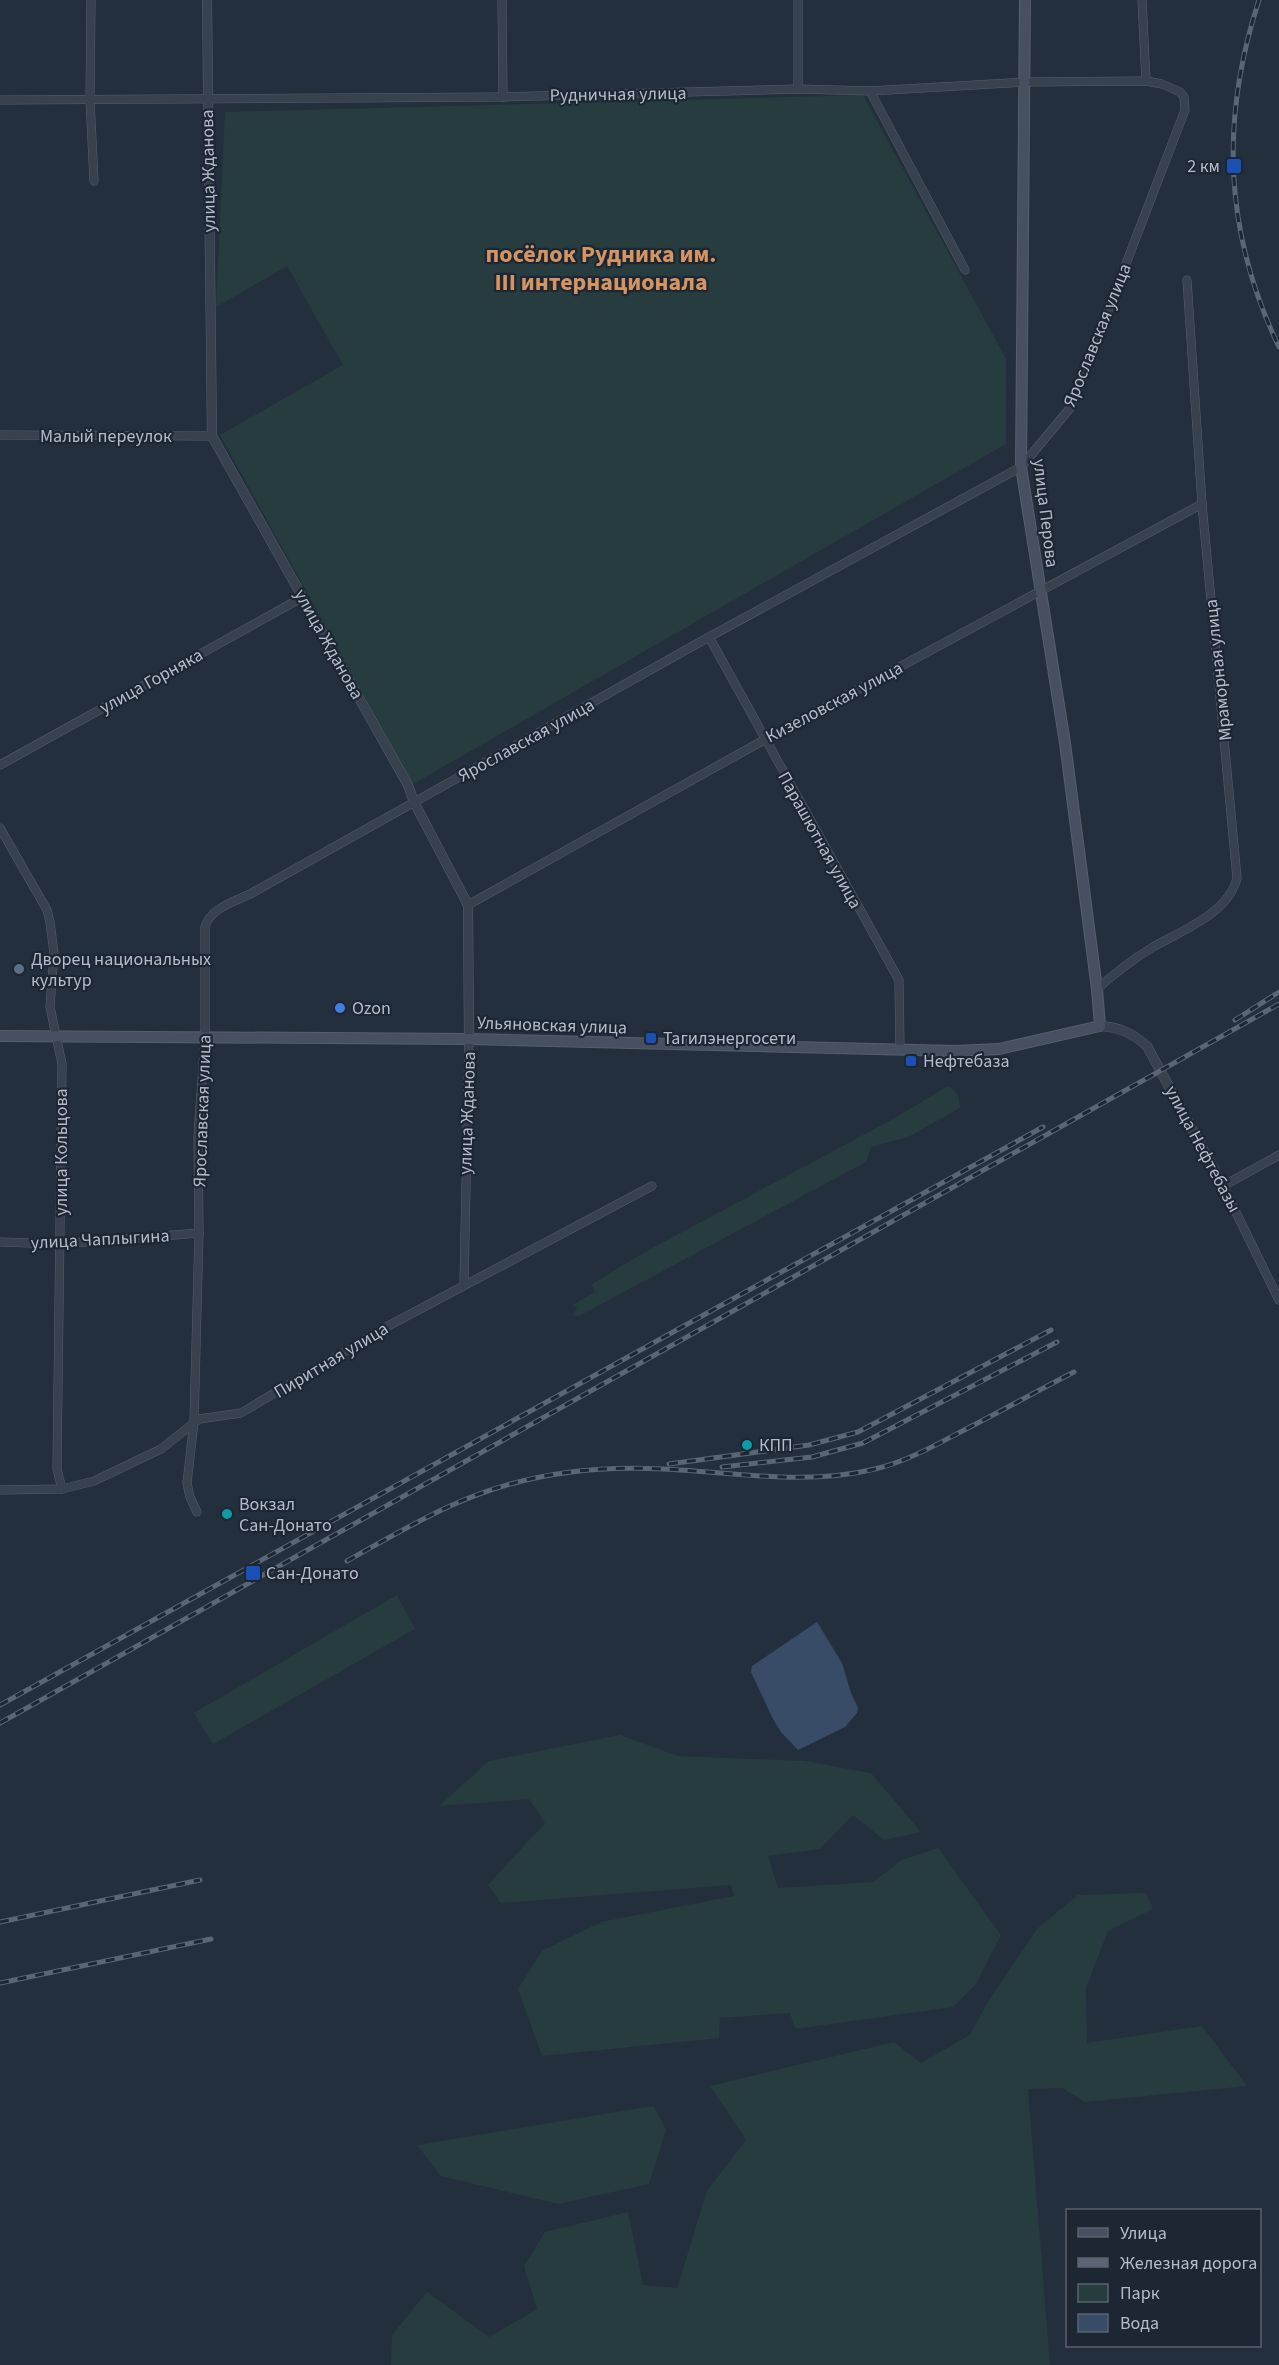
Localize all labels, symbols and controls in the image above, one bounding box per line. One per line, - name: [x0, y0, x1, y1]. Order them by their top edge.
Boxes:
- street label: Рудничная улица: [549, 81, 687, 108]
- street label: улица Жданова: [195, 109, 222, 233]
- place label: 2 км: [1187, 154, 1220, 179]
- marker: 2 км: [1225, 157, 1243, 175]
- district label: посёлок Рудника им. III интернационала: [486, 237, 716, 300]
- street label: Ярославская улица: [1057, 260, 1138, 411]
- street label: Малый переулок: [40, 424, 172, 449]
- street label: улица Перова: [1026, 457, 1065, 569]
- street label: улица Жданова: [288, 584, 369, 704]
- street label: Мраморная улица: [1199, 598, 1238, 742]
- street label: улица Горняка: [95, 643, 208, 720]
- street label: Кизеловская улица: [761, 656, 907, 749]
- street label: Ярославская улица: [453, 693, 599, 788]
- street label: Парашютная улица: [771, 767, 868, 913]
- place label: Дворец национальных культур: [31, 947, 211, 993]
- marker: Дворец национальных культур: [12, 962, 26, 976]
- place label: Ozon: [352, 996, 391, 1021]
- marker: Ozon: [333, 1001, 347, 1015]
- street label: Ульяновская улица: [476, 1010, 628, 1041]
- place label: Тагилэнергосети: [663, 1026, 796, 1051]
- marker: Тагилэнергосети: [644, 1031, 658, 1045]
- street label: Ярославская улица: [187, 1034, 218, 1188]
- place label: Нефтебаза: [923, 1049, 1010, 1074]
- street label: улица Жданова: [453, 1051, 482, 1175]
- marker: Нефтебаза: [904, 1054, 918, 1068]
- street label: улица Нефтебазы: [1159, 1081, 1247, 1217]
- street label: улица Кольцова: [49, 1088, 74, 1216]
- street label: улица Чаплыгина: [30, 1223, 170, 1256]
- street label: Пиритная улица: [269, 1316, 393, 1404]
- place label: КПП: [759, 1433, 793, 1458]
- marker: КПП: [740, 1438, 754, 1452]
- place label: Вокзал Сан-Донато: [239, 1492, 332, 1538]
- marker: Вокзал Сан-Донато: [220, 1507, 234, 1521]
- place label: Сан-Донато: [266, 1561, 359, 1586]
- marker: Сан-Донато: [244, 1564, 262, 1582]
- legend: [1066, 2209, 1261, 2347]
- text: Улица: [1120, 2221, 1167, 2246]
- text: Железная дорога: [1120, 2251, 1257, 2276]
- text: Парк: [1120, 2281, 1160, 2306]
- text: Вода: [1120, 2311, 1159, 2336]

